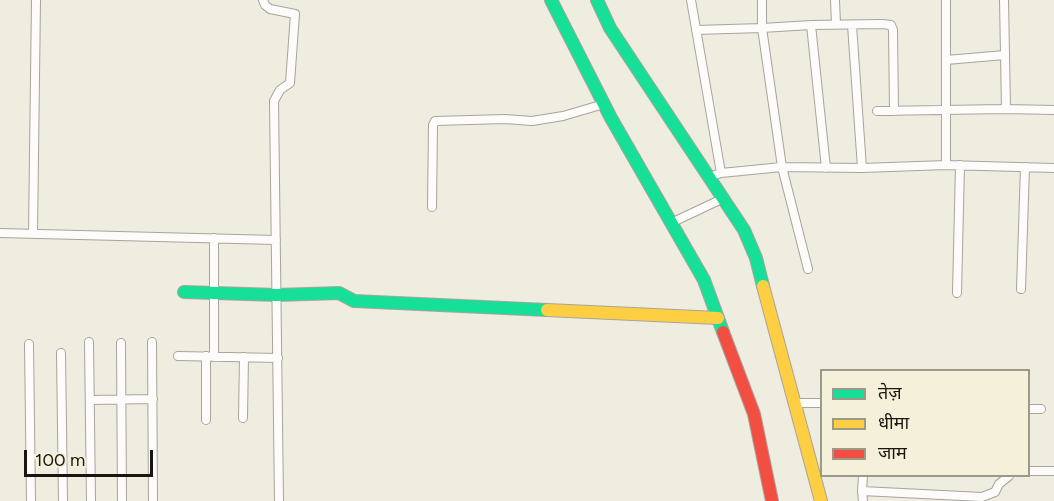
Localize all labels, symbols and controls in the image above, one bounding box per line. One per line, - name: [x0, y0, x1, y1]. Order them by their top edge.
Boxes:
- legend: [820, 369, 1030, 477]
- text: तेज़: [878, 382, 902, 404]
- text: धीमा: [878, 412, 909, 434]
- scale bar: [27, 438, 156, 476]
- text: जाम: [878, 442, 907, 464]
- text: 100 m: [35, 449, 85, 471]

